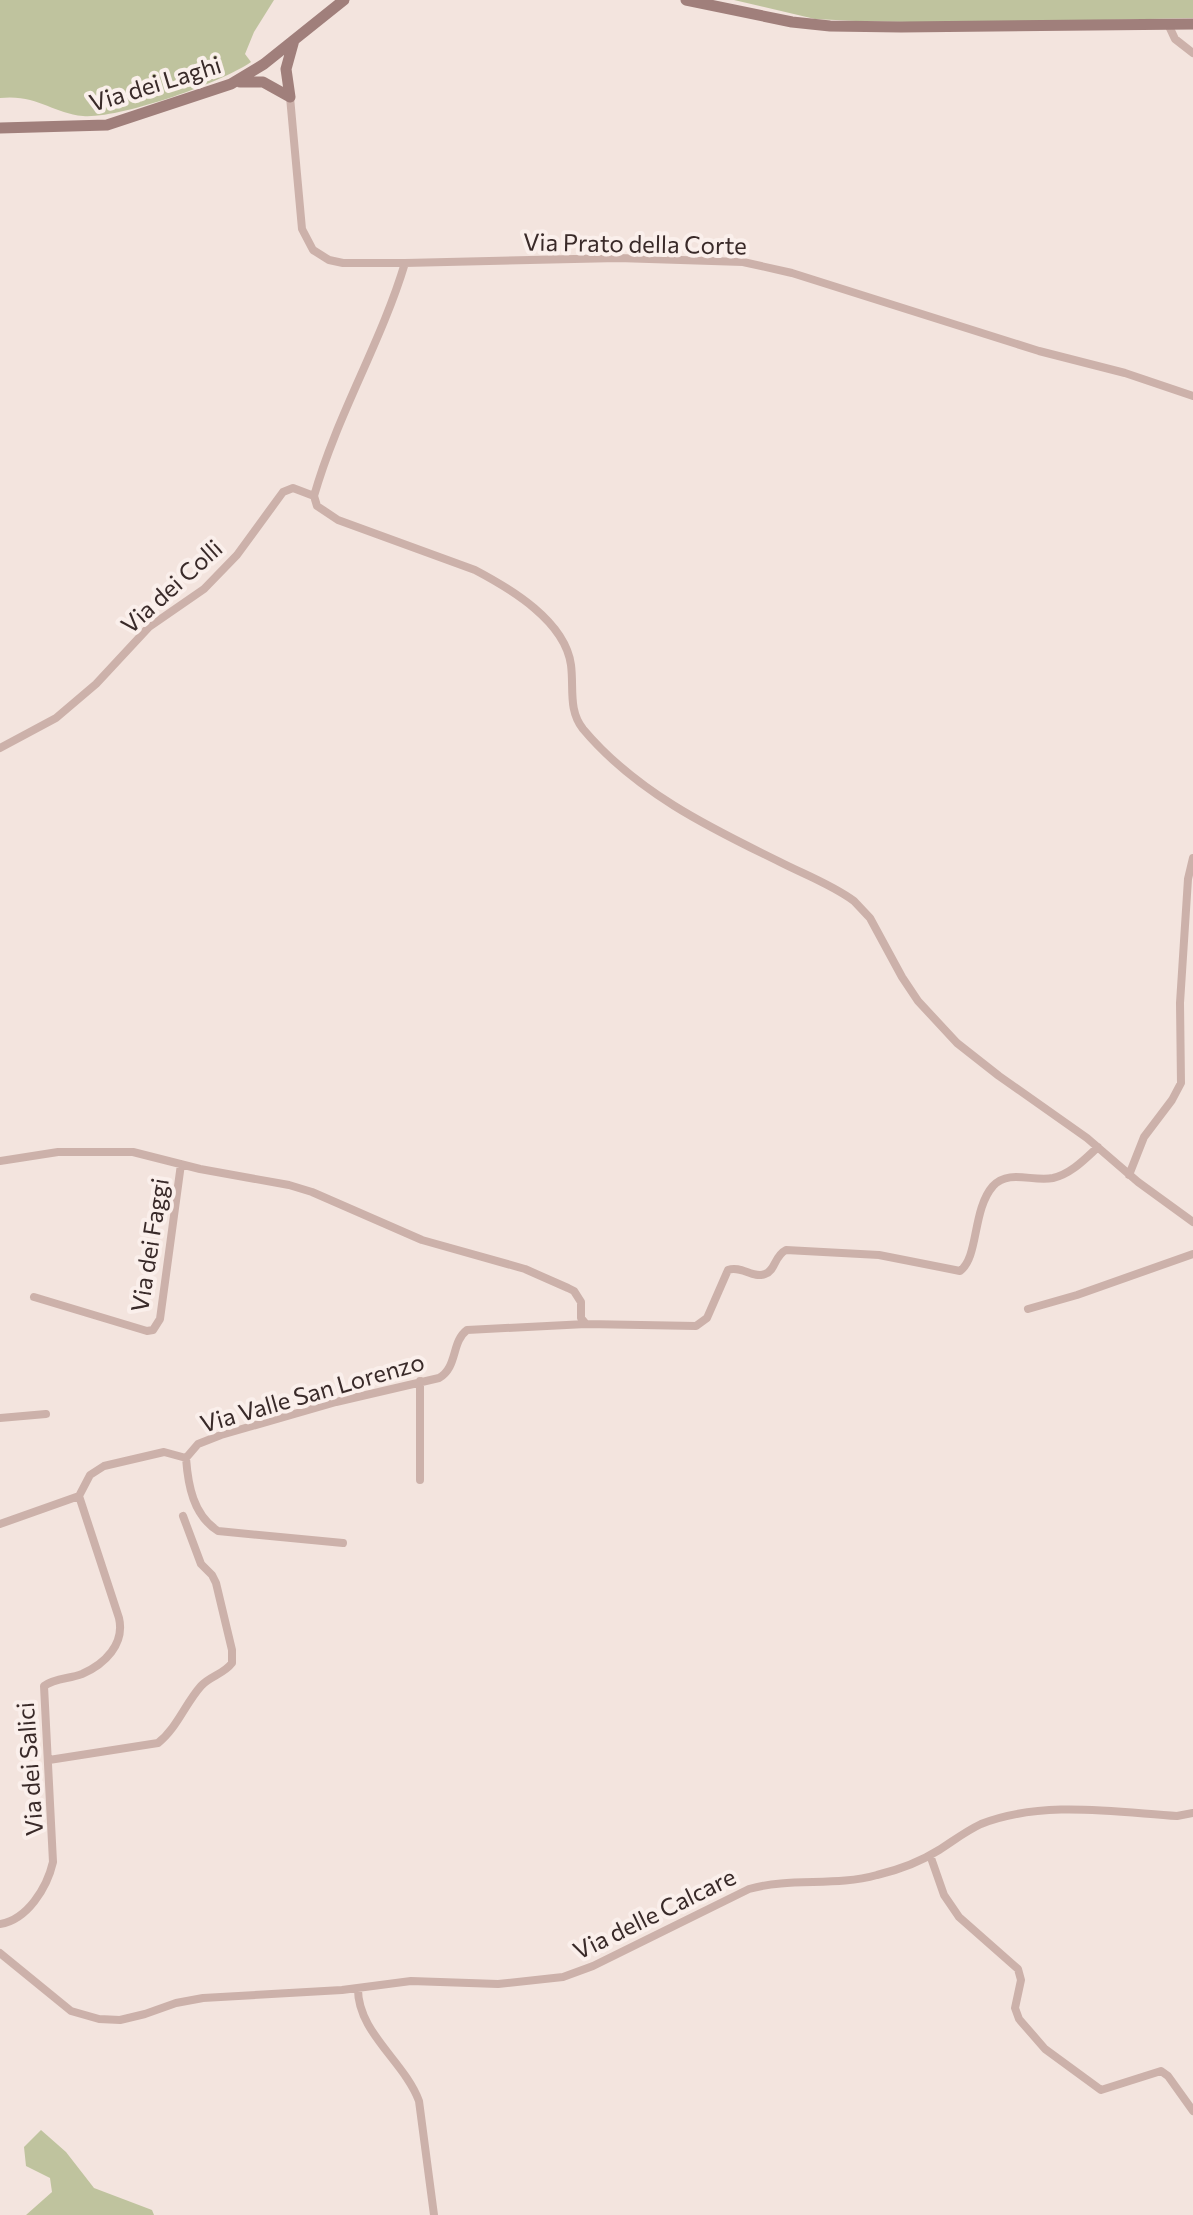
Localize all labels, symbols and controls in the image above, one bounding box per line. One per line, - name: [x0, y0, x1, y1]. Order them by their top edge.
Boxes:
- street label: Via dei Laghi: [86, 49, 224, 117]
- street label: Via Prato della Corte: [523, 227, 747, 259]
- street label: Via dei Colli: [114, 533, 228, 639]
- street label: Via dei Faggi: [124, 1176, 174, 1314]
- street label: Via Valle San Lorenzo: [197, 1346, 427, 1438]
- street label: Via dei Salici: [10, 1701, 48, 1837]
- street label: Via delle Calcare: [568, 1861, 740, 1965]

